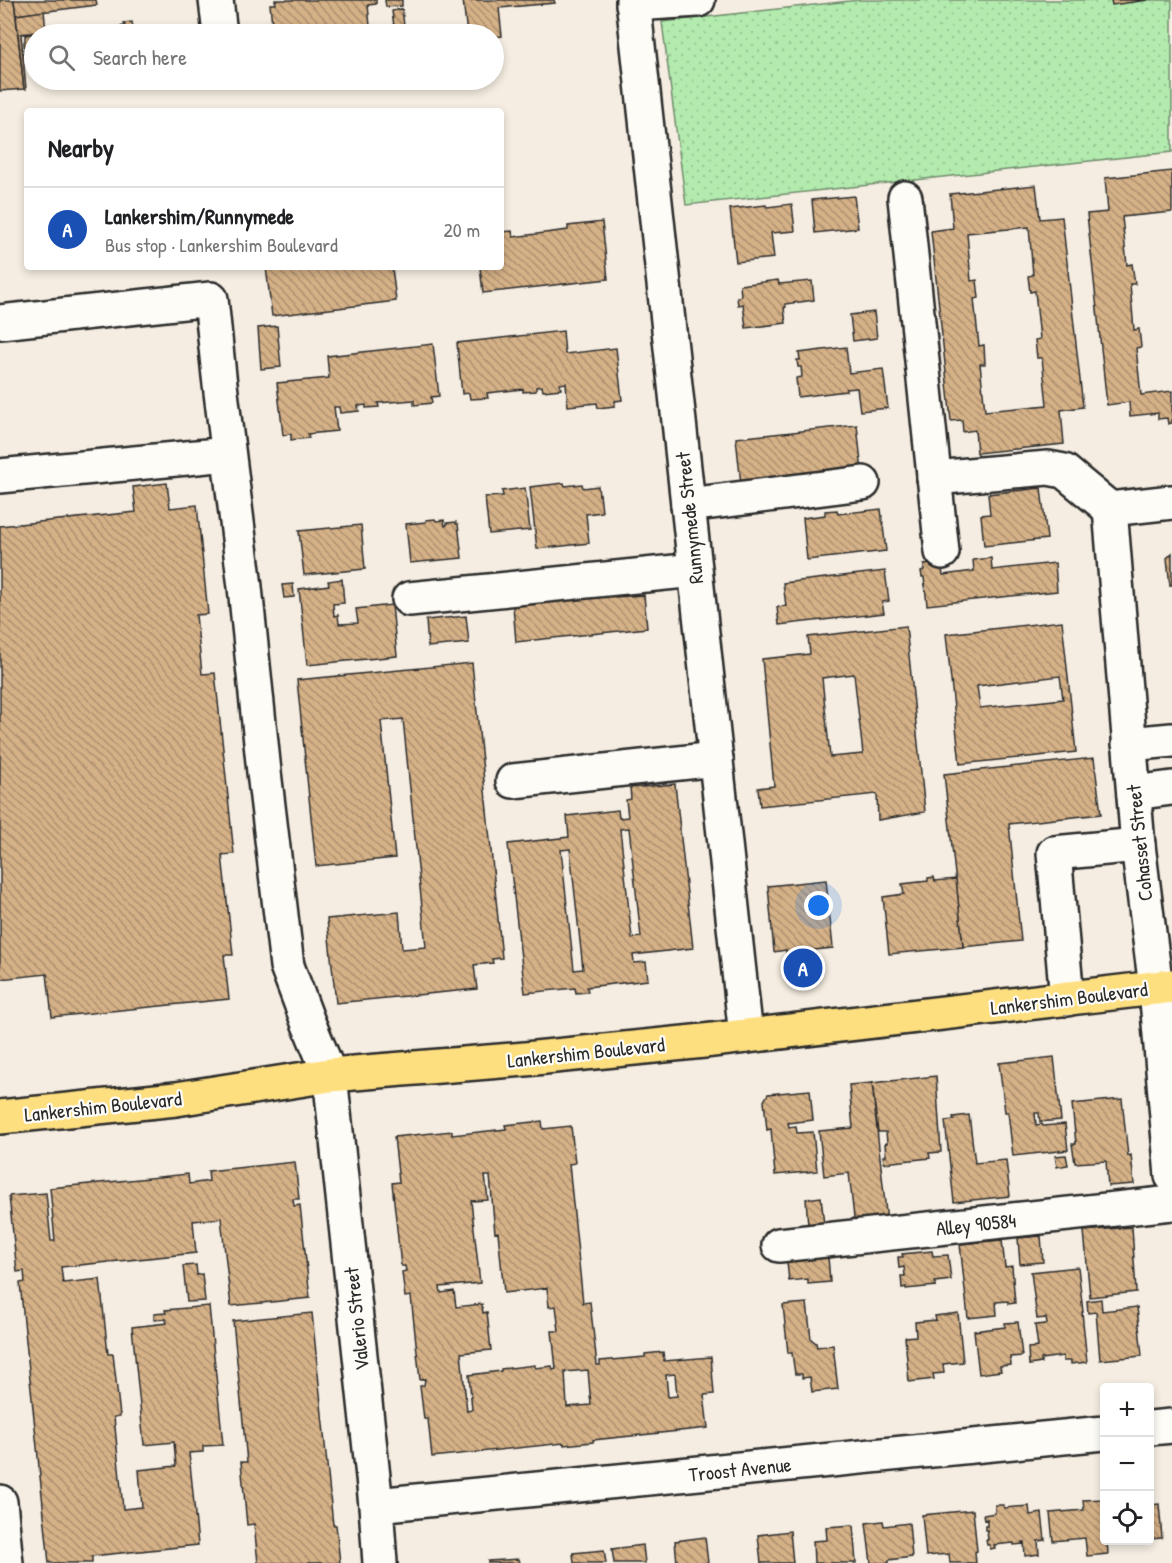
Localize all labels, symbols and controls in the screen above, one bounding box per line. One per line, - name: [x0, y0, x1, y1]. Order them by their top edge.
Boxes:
- search box: [24, 24, 504, 90]
- icon: search: [45, 41, 78, 74]
- text: Search here: [93, 42, 187, 72]
- text: Nearby: [48, 130, 114, 165]
- text: Lankershim/Runnymede: [105, 201, 294, 231]
- text: A: [63, 216, 72, 243]
- text: 20 m: [443, 216, 480, 243]
- text: Bus stop · Lankershim Boulevard: [105, 231, 338, 258]
- street label: Runnymede Street: [669, 450, 709, 585]
- street label: Cohasset Street: [1119, 782, 1159, 902]
- your location: [804, 891, 833, 920]
- pin: A: [784, 946, 822, 990]
- street label: Lankershim Boulevard: [989, 975, 1149, 1021]
- street label: Lankershim Boulevard: [506, 1030, 666, 1074]
- street label: Lankershim Boulevard: [23, 1084, 183, 1128]
- street label: Alley 90584: [935, 1206, 1017, 1242]
- street label: Valerio Street: [337, 1265, 375, 1372]
- map controls: [1100, 1383, 1154, 1545]
- button: +: [1100, 1383, 1154, 1437]
- button: −: [1100, 1437, 1154, 1491]
- street label: Troost Avenue: [687, 1450, 793, 1488]
- button: locate: [1100, 1491, 1154, 1545]

